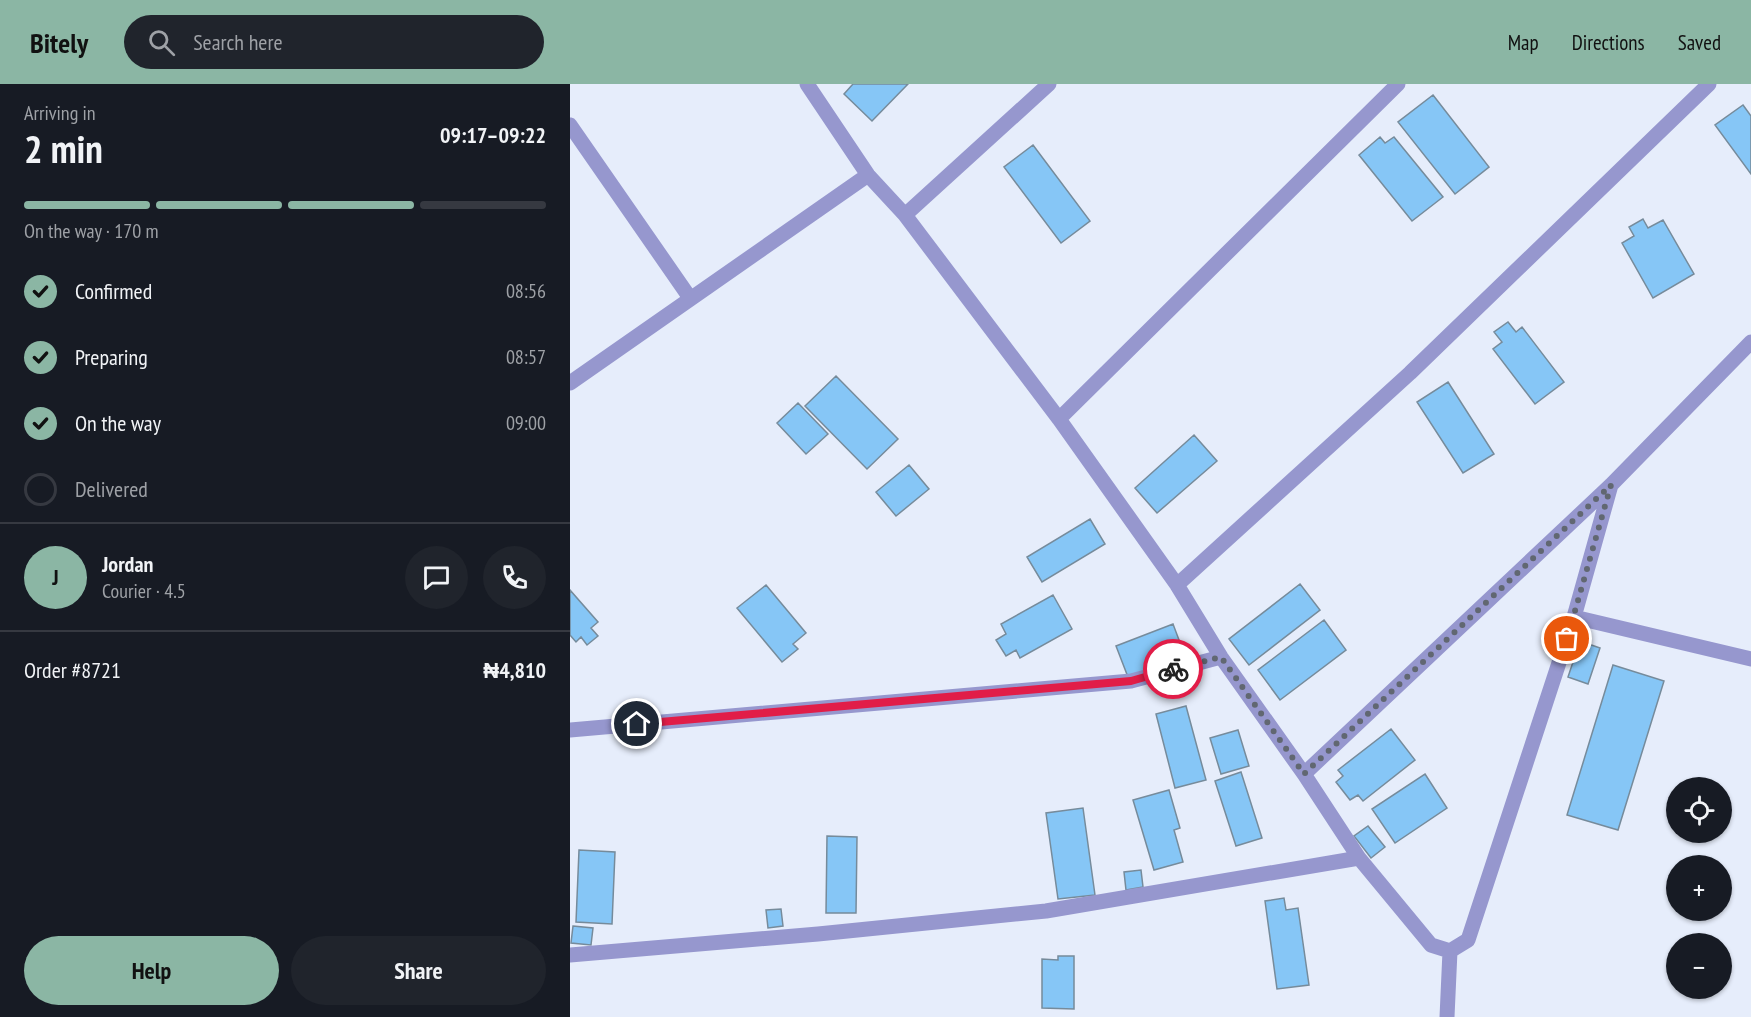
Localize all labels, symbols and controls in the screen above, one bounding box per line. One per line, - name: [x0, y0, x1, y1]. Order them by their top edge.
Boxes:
- search box: [124, 15, 544, 69]
- text: Bitely: [30, 24, 88, 61]
- icon: search: [145, 26, 178, 59]
- text: Search here: [193, 28, 283, 56]
- text: Map: [1508, 29, 1539, 56]
- text: Directions: [1572, 29, 1645, 56]
- text: Saved: [1678, 29, 1721, 56]
- text: Arriving in: [24, 100, 96, 126]
- text: 09:17–09:22: [440, 121, 546, 149]
- text: 2 min: [24, 123, 103, 174]
- text: On the way · 170 m: [24, 218, 159, 244]
- icon: check: [24, 275, 57, 308]
- text: Confirmed: [75, 277, 152, 305]
- text: 08:56: [506, 278, 546, 304]
- icon: check: [24, 341, 57, 374]
- text: Preparing: [75, 343, 148, 371]
- text: 08:57: [506, 344, 546, 370]
- icon: check: [24, 407, 57, 440]
- text: On the way: [75, 409, 161, 437]
- text: 09:00: [506, 410, 546, 436]
- text: Delivered: [75, 475, 148, 503]
- button: chat: [405, 546, 468, 609]
- button: phone: [483, 546, 546, 609]
- text: Jordan: [102, 550, 153, 578]
- text: J: [52, 563, 59, 591]
- text: Courier · 4.5: [102, 578, 186, 604]
- pin: [1541, 613, 1592, 664]
- icon: bag: [1550, 622, 1583, 655]
- courier: [1143, 639, 1203, 699]
- icon: bike: [1157, 653, 1190, 686]
- text: Order #8721: [24, 656, 121, 684]
- text: ₦4,810: [483, 656, 546, 684]
- pin: [611, 698, 662, 749]
- icon: home: [620, 707, 653, 740]
- map controls: [1666, 777, 1732, 999]
- button: locate: [1666, 777, 1732, 843]
- button: +: [1666, 855, 1732, 921]
- button: −: [1666, 933, 1732, 999]
- button: Help: [24, 936, 279, 1005]
- button: Share: [291, 936, 546, 1005]

